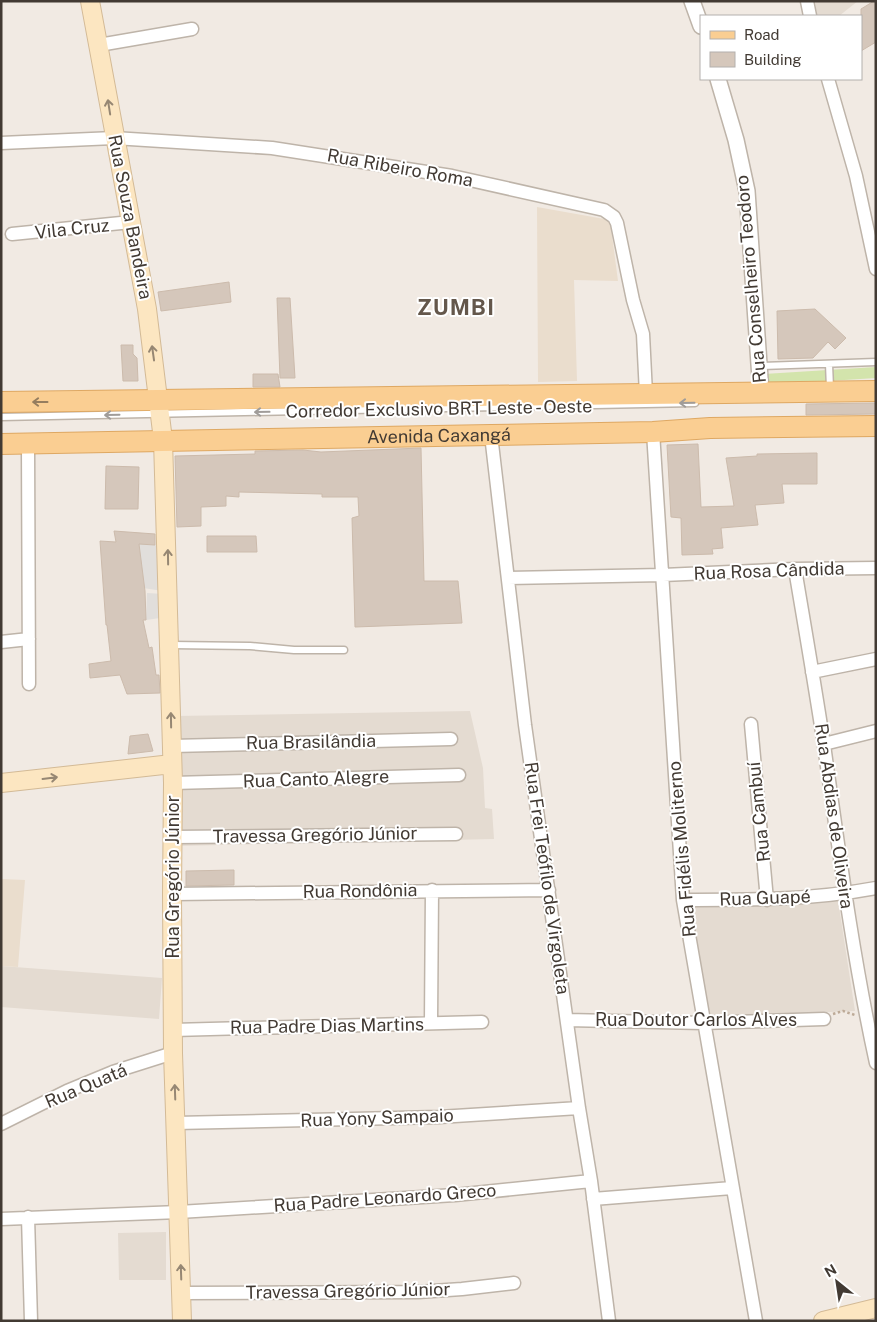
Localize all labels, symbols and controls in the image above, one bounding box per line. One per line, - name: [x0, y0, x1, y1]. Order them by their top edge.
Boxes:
- legend: [700, 15, 862, 80]
- text: Road: [744, 26, 780, 43]
- text: Building: [744, 51, 802, 68]
- one-way arrow: [104, 99, 114, 115]
- street label: Rua Souza Bandeira: [104, 133, 157, 301]
- street label: Rua Ribeiro Roma: [325, 144, 475, 191]
- street label: Rua Conselheiro Teodoro: [731, 174, 770, 384]
- street label: Vila Cruz: [34, 214, 110, 243]
- district label: ZUMBI: [417, 294, 495, 320]
- one-way arrow: [148, 345, 158, 361]
- street label: Corredor Exclusivo BRT Leste - Oeste: [285, 395, 593, 422]
- one-way arrow: [32, 397, 48, 407]
- one-way arrow: [679, 399, 695, 408]
- one-way arrow: [254, 408, 270, 417]
- one-way arrow: [104, 411, 120, 420]
- street label: Avenida Caxangá: [367, 424, 511, 447]
- one-way arrow: [163, 550, 172, 566]
- street label: Rua Rosa Cândida: [693, 557, 845, 584]
- one-way arrow: [166, 712, 176, 728]
- street label: Rua Abdias de Oliveira: [811, 722, 858, 910]
- street label: Rua Brasilândia: [246, 730, 376, 753]
- street label: Rua Frei Teófilo de Virgoleta: [521, 760, 574, 996]
- street label: Rua Fidélis Moliterno: [663, 760, 700, 938]
- street label: Rua Cambuí: [743, 760, 774, 863]
- street label: Rua Canto Alegre: [242, 765, 390, 792]
- one-way arrow: [41, 773, 57, 783]
- street label: Rua Gregório Júnior: [162, 795, 183, 959]
- street label: Travessa Gregório Júnior: [212, 822, 418, 847]
- street label: Rua Rondônia: [302, 879, 418, 902]
- street label: Rua Guapé: [719, 885, 811, 910]
- street label: Rua Doutor Carlos Alves: [595, 1009, 797, 1030]
- street label: Rua Padre Dias Martins: [230, 1013, 424, 1038]
- street label: Rua Quatá: [42, 1059, 130, 1112]
- one-way arrow: [170, 1084, 179, 1100]
- street label: Rua Yony Sampaio: [300, 1104, 454, 1131]
- street label: Rua Padre Leonardo Greco: [273, 1179, 497, 1216]
- north arrow: [812, 1257, 862, 1307]
- text: N: [822, 1261, 839, 1280]
- one-way arrow: [176, 1264, 186, 1280]
- street label: Travessa Gregório Júnior: [245, 1278, 451, 1303]

